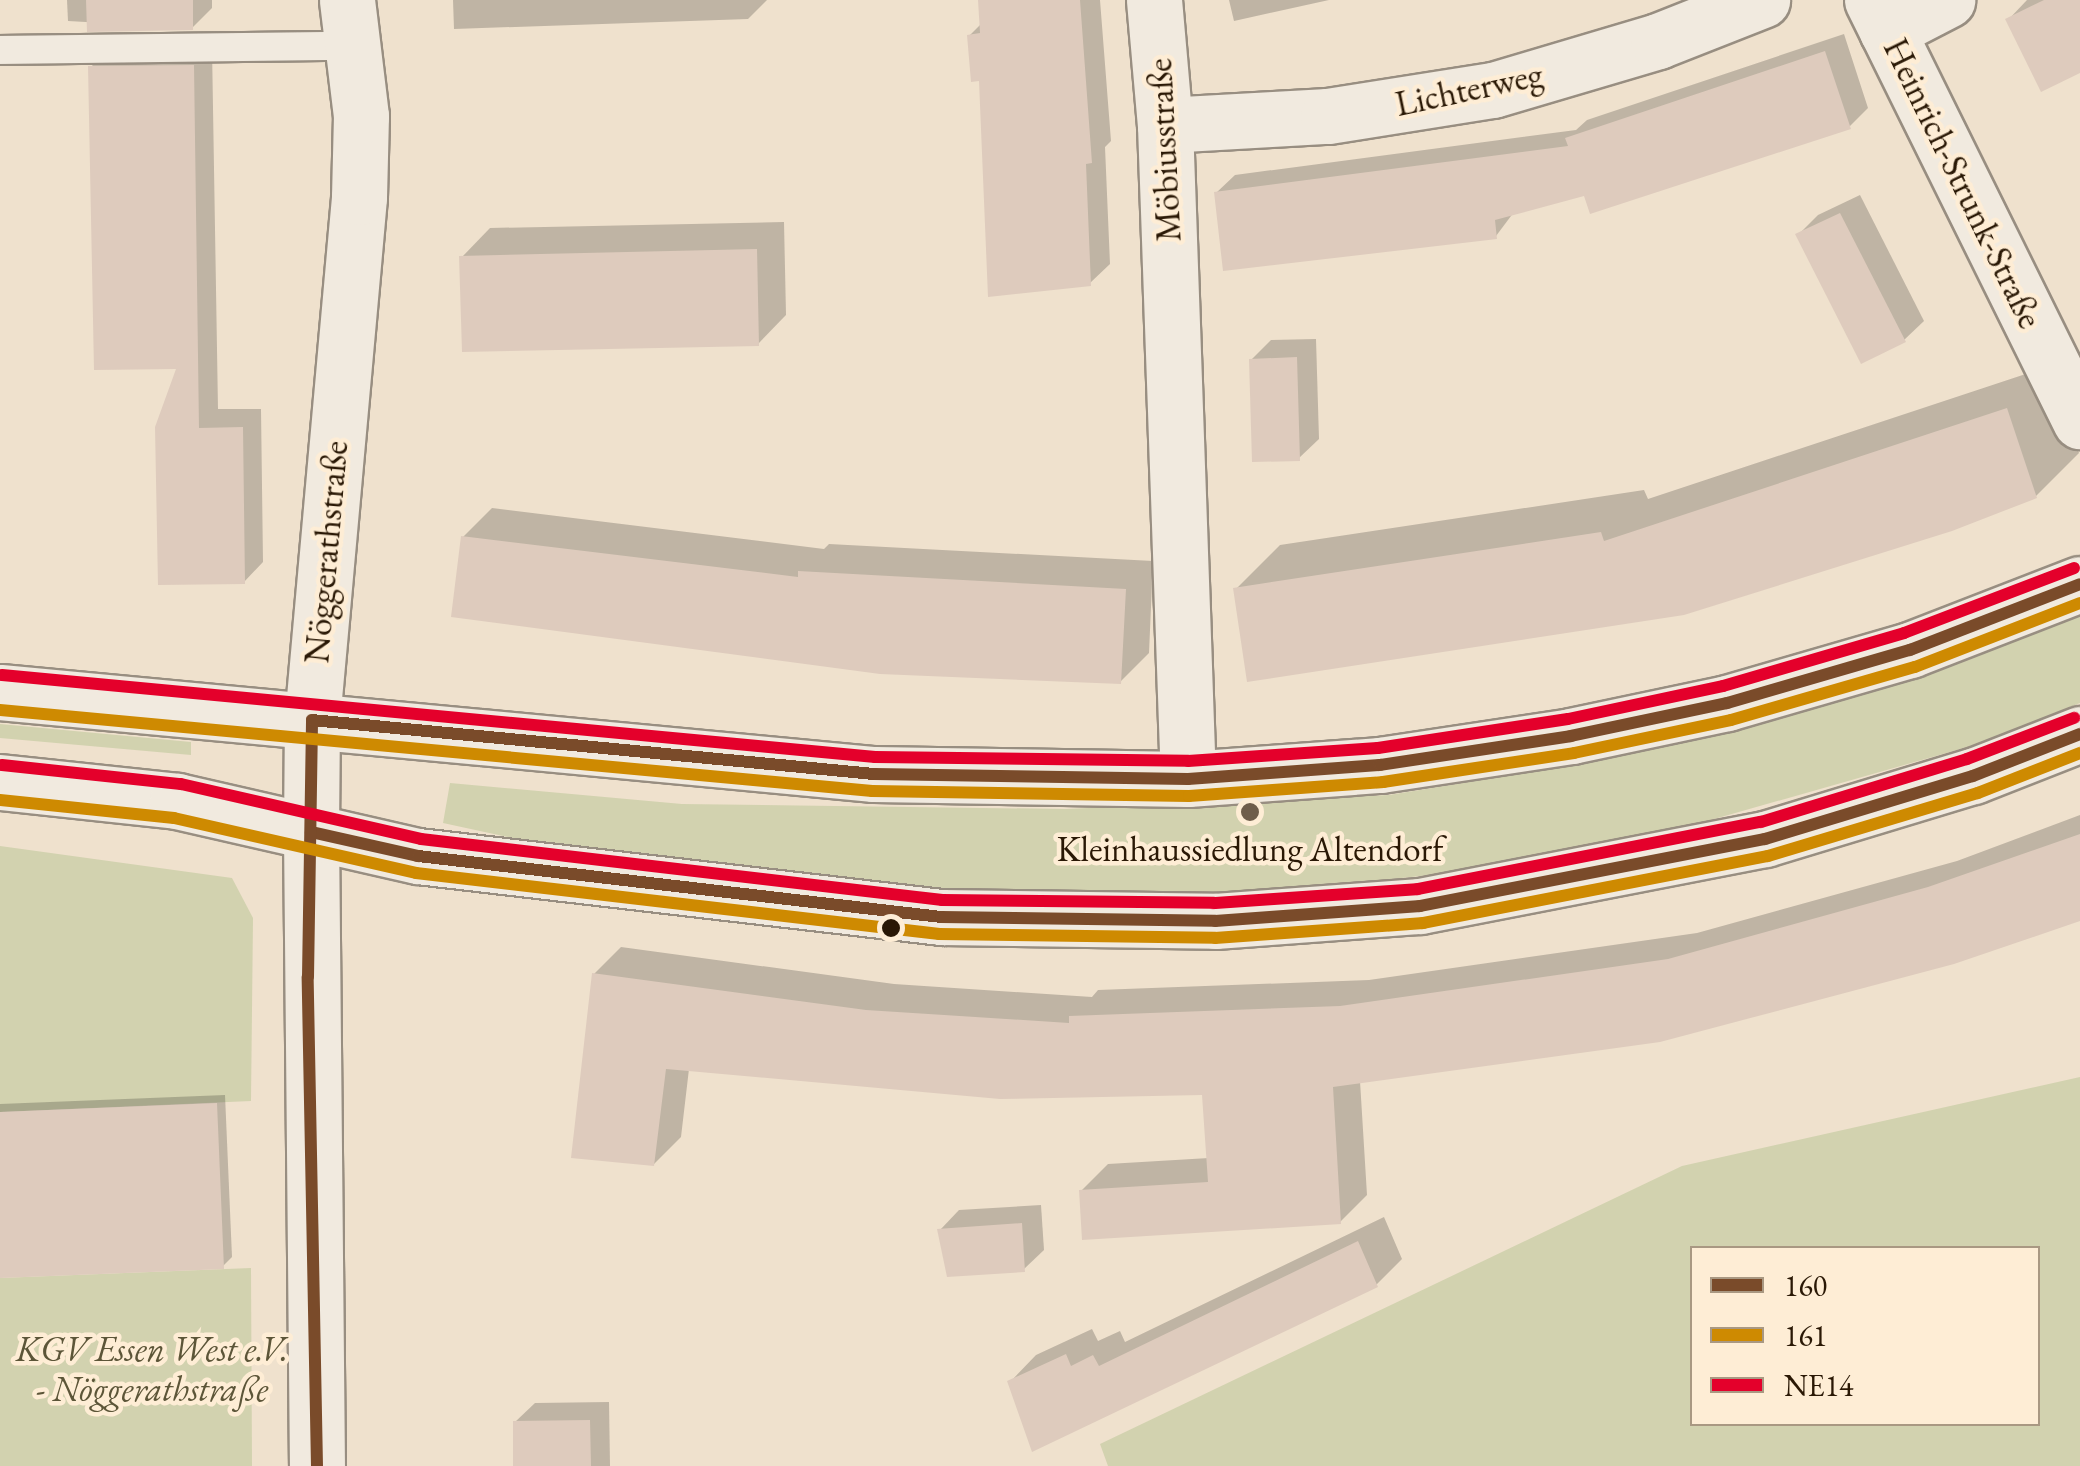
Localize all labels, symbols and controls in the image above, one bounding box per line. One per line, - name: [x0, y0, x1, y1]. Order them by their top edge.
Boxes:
- street label: Heinrich-Strunk-Straße: [1875, 31, 2051, 335]
- street label: Lichterweg: [1391, 53, 1547, 125]
- street label: Möbiusstraße: [1138, 57, 1190, 243]
- street label: Nöggerathstraße: [295, 439, 357, 665]
- marker: Kleinhaussiedlung Altendorf: [1239, 801, 1261, 823]
- place label: Kleinhaussiedlung Altendorf: [1057, 828, 1443, 870]
- unlabelled marker: [881, 918, 901, 938]
- legend: [1690, 1246, 2040, 1426]
- text: 160: [1784, 1266, 1827, 1305]
- text: 161: [1784, 1316, 1827, 1355]
- park label: KGV Essen West e.V. - Nöggerathstraße: [16, 1328, 288, 1410]
- text: NE14: [1784, 1366, 1853, 1405]

